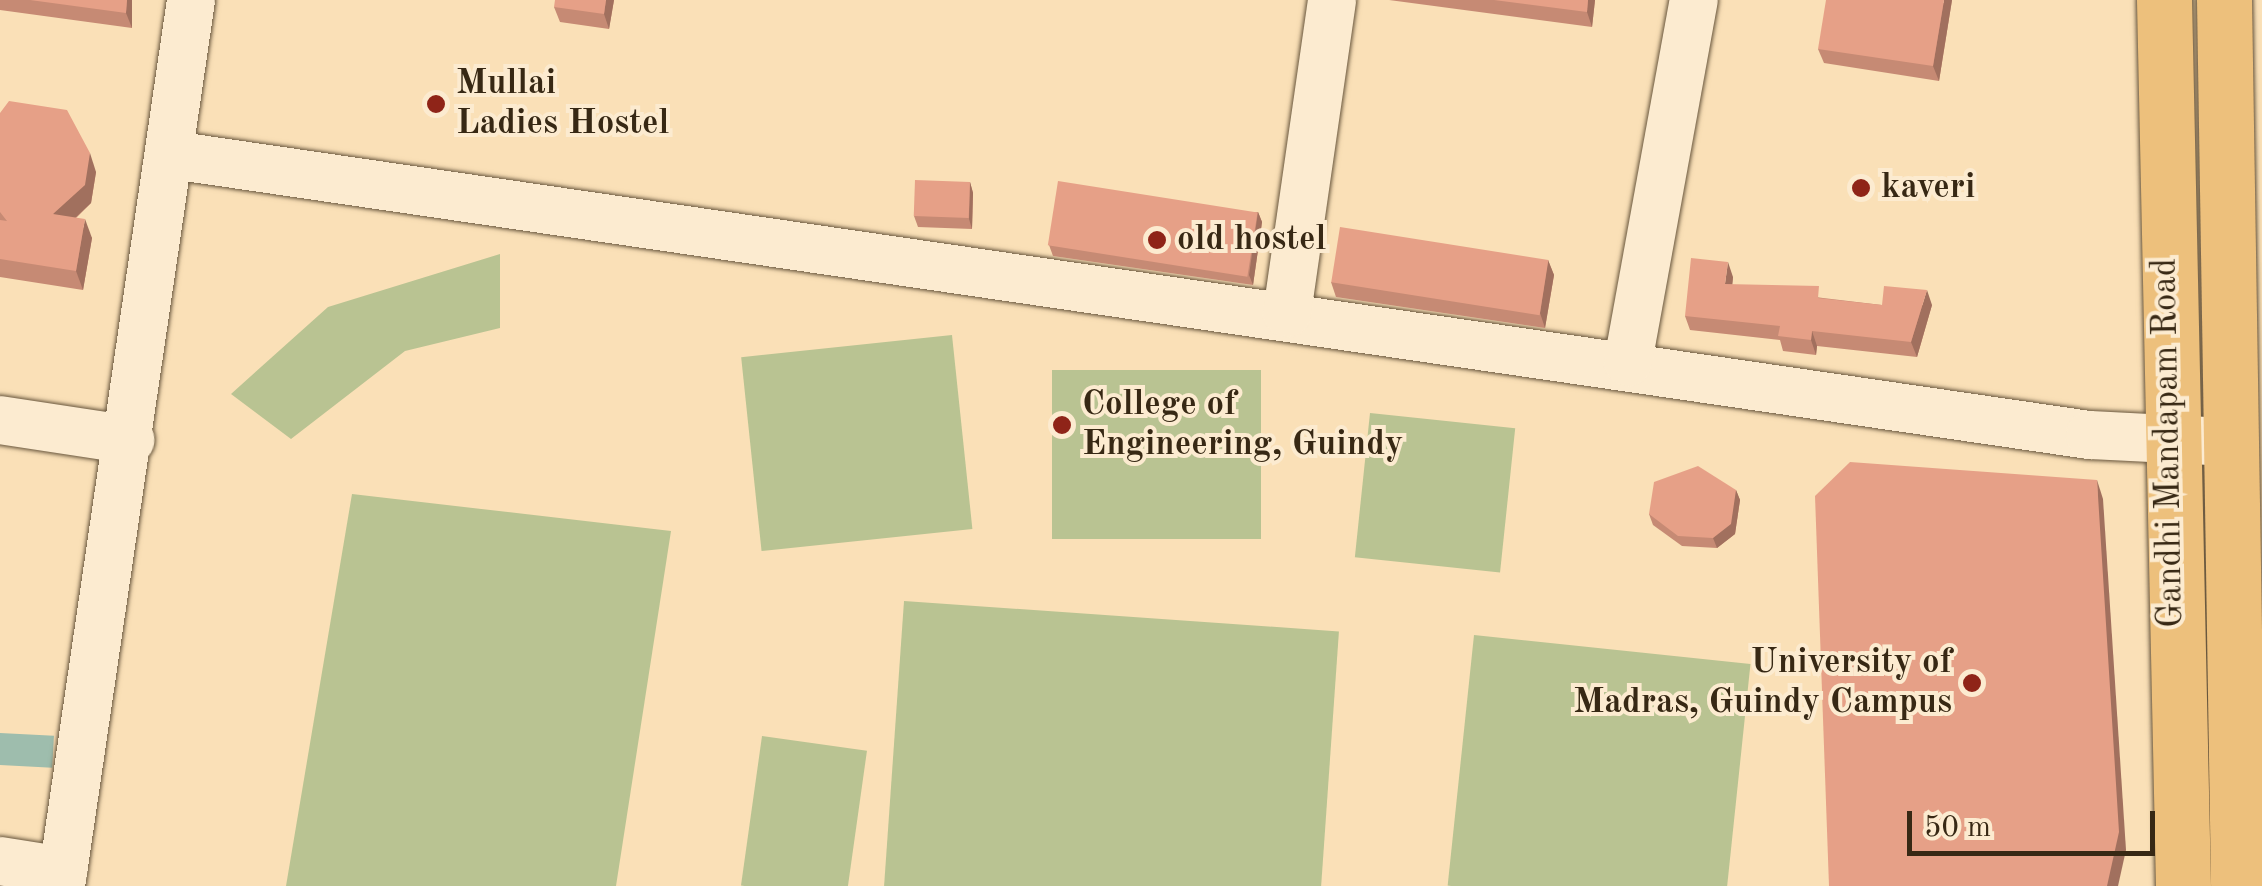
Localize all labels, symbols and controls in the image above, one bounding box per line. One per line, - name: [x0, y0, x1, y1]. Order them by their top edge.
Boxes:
- place label: Mullai Ladies Hostel: [456, 63, 669, 145]
- marker: Mullai Ladies Hostel: [425, 93, 447, 115]
- place label: kaveri: [1881, 167, 1975, 209]
- marker: kaveri: [1850, 177, 1872, 199]
- place label: old hostel: [1177, 219, 1326, 261]
- marker: old hostel: [1146, 229, 1168, 251]
- street label: Gandhi Mandapam Road: [2145, 258, 2193, 628]
- place label: College of Engineering, Guindy: [1082, 384, 1403, 466]
- marker: College of Engineering, Guindy: [1051, 414, 1073, 436]
- place label: University of Madras, Guindy Campus: [1573, 642, 1952, 724]
- marker: University of Madras, Guindy Campus: [1961, 672, 1983, 694]
- scale bar: [1912, 791, 2160, 853]
- text: 50 m: [1924, 813, 1991, 843]

